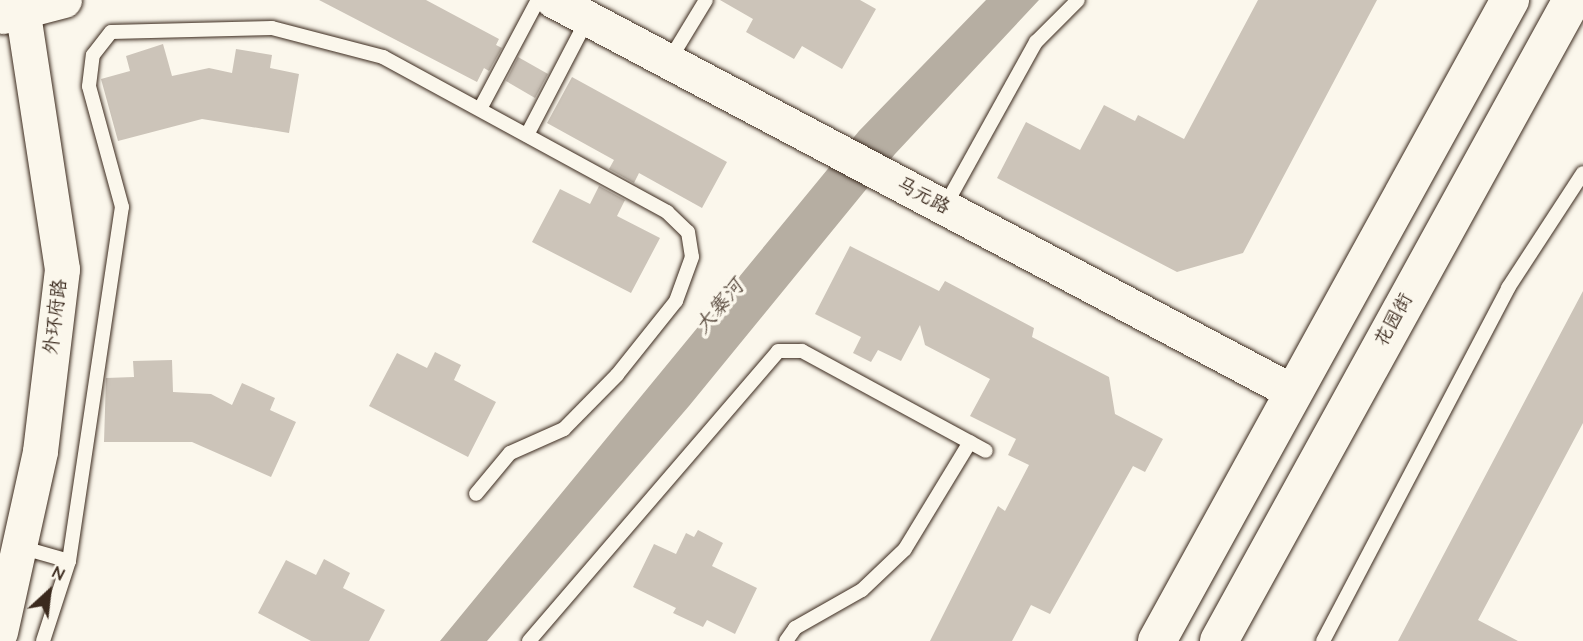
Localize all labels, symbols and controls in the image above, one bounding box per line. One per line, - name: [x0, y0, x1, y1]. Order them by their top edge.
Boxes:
- street label: 马元路: [892, 173, 954, 219]
- water label: 大寨河: [689, 274, 749, 338]
- street label: 外环府路: [40, 278, 72, 356]
- street label: 花园街: [1370, 290, 1418, 350]
- north arrow: [14, 557, 84, 627]
- text: N: [48, 561, 69, 586]

